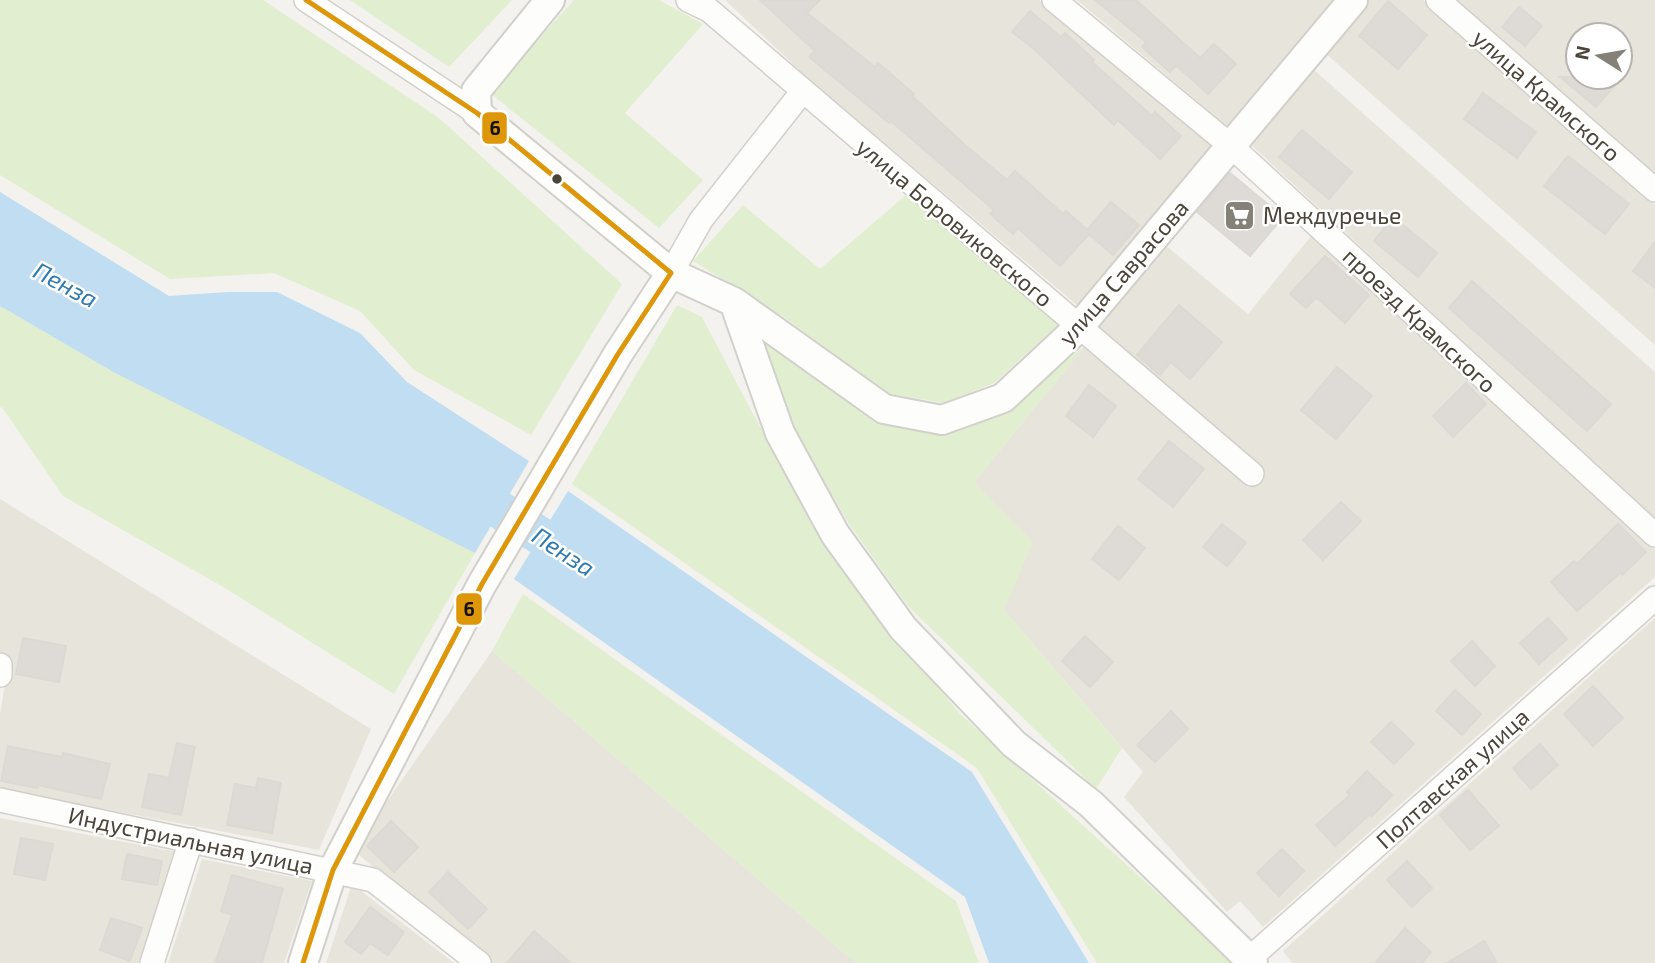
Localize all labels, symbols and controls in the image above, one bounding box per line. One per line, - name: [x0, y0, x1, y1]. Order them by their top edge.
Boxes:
- north arrow: [1564, 21, 1634, 91]
- street label: улица Крамского: [1467, 23, 1627, 168]
- text: N: [1569, 44, 1594, 62]
- line badge: 6: [481, 111, 508, 145]
- text: 6: [489, 116, 501, 139]
- street label: улица Боровиковского: [851, 132, 1059, 313]
- unlabelled marker: [550, 172, 564, 186]
- street label: улица Саврасова: [1052, 193, 1195, 351]
- supermarket icon: Междуречье: [1223, 198, 1257, 232]
- place label: Междуречье: [1263, 201, 1401, 230]
- street label: проезд Крамского: [1338, 242, 1502, 398]
- water label: Пенза: [29, 255, 103, 313]
- water label: Пенза: [527, 520, 601, 582]
- line badge: 6: [455, 592, 483, 626]
- text: 6: [463, 597, 475, 620]
- street label: Полтавская улица: [1370, 702, 1535, 855]
- street label: Индустриальная улица: [66, 800, 316, 881]

